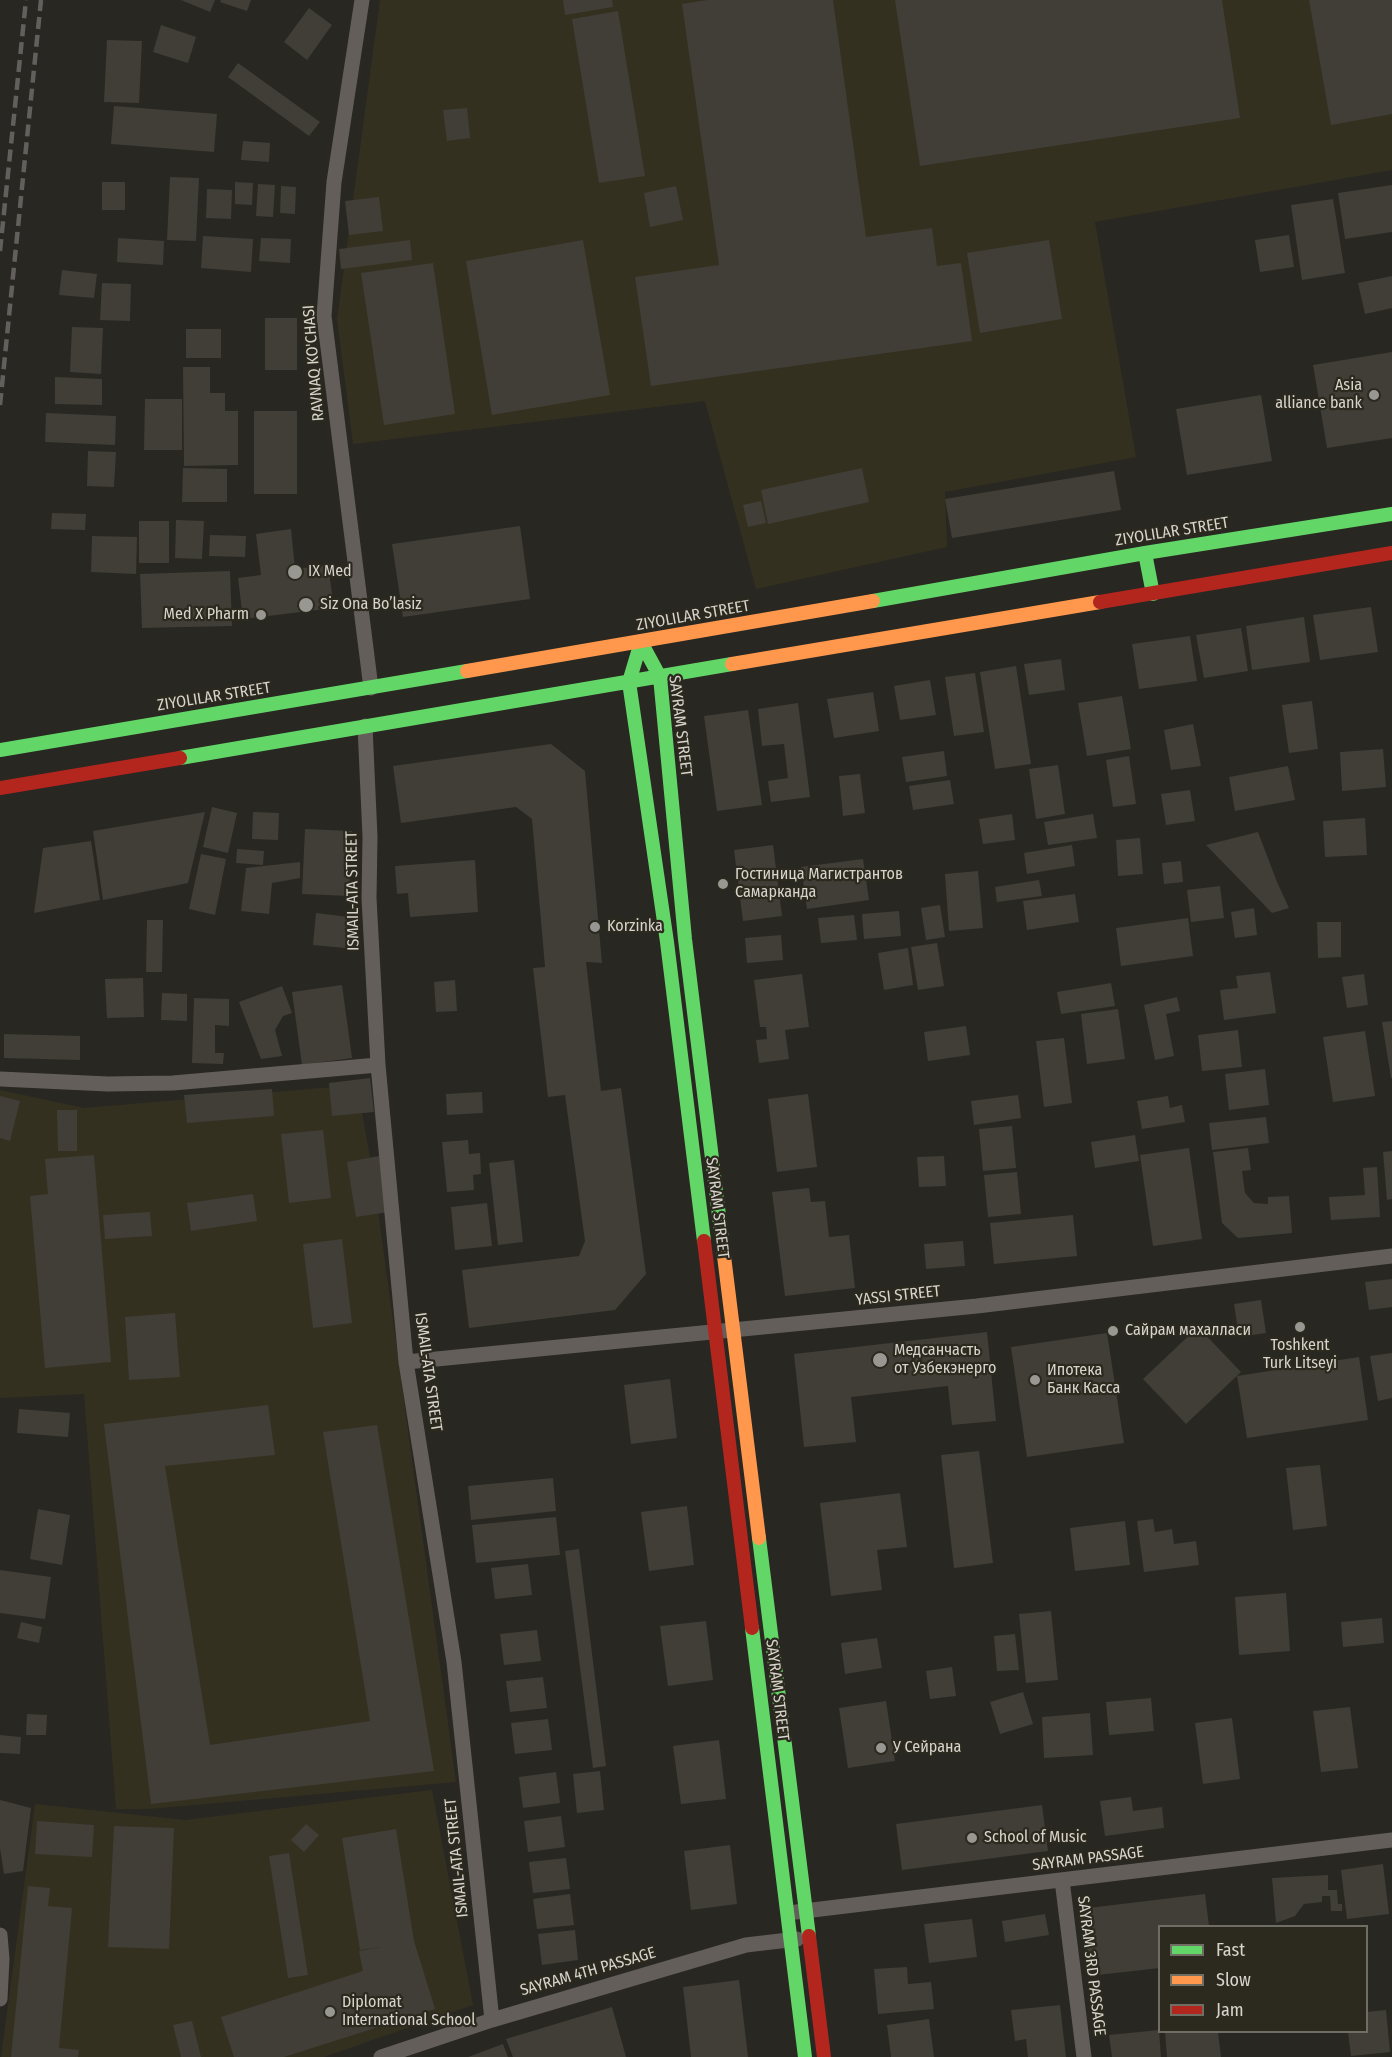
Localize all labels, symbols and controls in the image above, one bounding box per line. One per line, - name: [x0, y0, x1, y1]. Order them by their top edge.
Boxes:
- street label: RAVNAQ KO'CHASI: [299, 304, 329, 422]
- place label: Asia alliance bank: [1275, 376, 1362, 414]
- marker: Asia alliance bank: [1367, 388, 1381, 402]
- street label: ZIYOLILAR STREET: [1114, 514, 1230, 550]
- place label: IX Med: [308, 562, 352, 582]
- marker: IX Med: [286, 563, 304, 581]
- place label: Siz Ona Bo’lasiz: [320, 595, 422, 615]
- marker: Siz Ona Bo’lasiz: [297, 596, 315, 614]
- street label: ZIYOLILAR STREET: [635, 597, 751, 635]
- place label: Med X Pharm: [164, 605, 249, 625]
- marker: Med X Pharm: [254, 608, 268, 622]
- street label: SAYRAM STREET: [664, 674, 696, 778]
- street label: ZIYOLILAR STREET: [156, 679, 272, 715]
- street label: ISMAIL-ATA STREET: [342, 831, 364, 951]
- place label: Гостиница Магистрантов Самарканда: [735, 865, 903, 903]
- marker: Гостиница Магистрантов Самарканда: [716, 877, 730, 891]
- place label: Korzinka: [607, 917, 663, 937]
- marker: Korzinka: [588, 920, 602, 934]
- street label: SAYRAM STREET: [701, 1156, 733, 1260]
- street label: YASSI STREET: [855, 1282, 941, 1310]
- street label: ISMAIL-ATA STREET: [410, 1311, 446, 1433]
- marker: Toshkent Turk Litseyi: [1293, 1320, 1307, 1334]
- place label: Сайрам махалласи: [1125, 1321, 1251, 1341]
- marker: Сайрам махалласи: [1106, 1324, 1120, 1338]
- place label: Toshkent Turk Litseyi: [1263, 1336, 1337, 1374]
- place label: Медсанчасть от Узбекэнерго: [894, 1341, 996, 1379]
- marker: Медсанчасть от Узбекэнерго: [871, 1351, 889, 1369]
- place label: Ипотека Банк Касса: [1047, 1361, 1120, 1399]
- marker: Ипотека Банк Касса: [1028, 1373, 1042, 1387]
- street label: SAYRAM STREET: [761, 1638, 793, 1742]
- place label: У Сейрана: [893, 1738, 961, 1758]
- marker: У Сейрана: [874, 1741, 888, 1755]
- street label: ISMAIL-ATA STREET: [441, 1797, 473, 1919]
- place label: School of Music: [984, 1828, 1087, 1848]
- marker: School of Music: [965, 1831, 979, 1845]
- street label: SAYRAM PASSAGE: [1031, 1843, 1145, 1875]
- street label: SAYRAM 3RD PASSAGE: [1073, 1895, 1109, 2037]
- legend: [1158, 1925, 1368, 2033]
- text: Fast: [1216, 1939, 1245, 1961]
- street label: SAYRAM 4TH PASSAGE: [518, 1943, 658, 2001]
- text: Slow: [1216, 1969, 1251, 1991]
- place label: Diplomat International School: [342, 1993, 475, 2031]
- text: Jam: [1216, 1999, 1244, 2021]
- marker: Diplomat International School: [323, 2005, 337, 2019]

